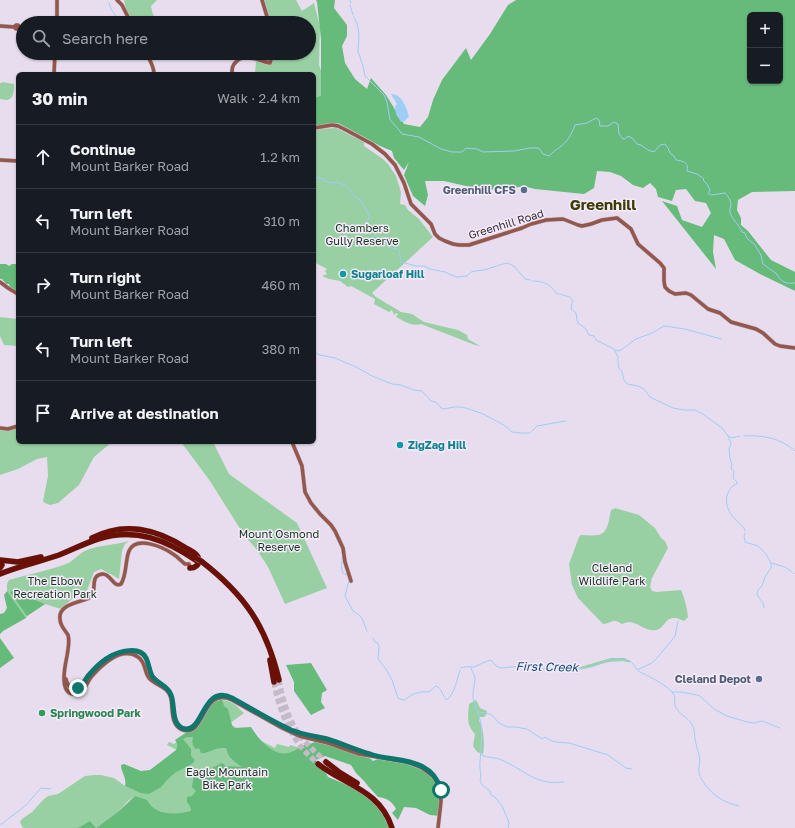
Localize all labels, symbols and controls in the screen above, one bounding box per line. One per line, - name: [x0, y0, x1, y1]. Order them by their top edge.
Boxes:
- map controls: [747, 12, 783, 84]
- button: +: [747, 12, 783, 48]
- search box: [16, 16, 316, 60]
- icon: search: [30, 27, 52, 49]
- text: Search here: [62, 29, 148, 47]
- button: −: [747, 48, 783, 84]
- text: 30 min: [32, 88, 88, 109]
- text: Walk · 2.4 km: [217, 90, 300, 106]
- text: Continue: [70, 140, 136, 158]
- icon: ahead: [32, 146, 54, 168]
- text: 1.2 km: [260, 149, 300, 165]
- text: Mount Barker Road: [70, 158, 189, 174]
- place label: Greenhill CFS: [443, 183, 516, 196]
- marker: Greenhill CFS: [519, 185, 529, 195]
- district label: Greenhill: [570, 195, 636, 213]
- text: Turn left: [70, 204, 132, 222]
- street label: Greenhill Road: [467, 206, 545, 241]
- icon: left: [32, 210, 54, 232]
- text: 310 m: [263, 213, 300, 229]
- park label: Chambers Gully Reserve: [325, 221, 399, 247]
- text: Mount Barker Road: [70, 222, 189, 238]
- place label: Sugarloaf Hill: [351, 267, 425, 280]
- text: Turn right: [70, 268, 141, 286]
- marker: Sugarloaf Hill: [338, 269, 348, 279]
- icon: right: [32, 274, 54, 296]
- text: 460 m: [261, 277, 300, 293]
- text: Mount Barker Road: [70, 286, 189, 302]
- text: Turn left: [70, 332, 132, 350]
- icon: left: [32, 338, 54, 360]
- text: 380 m: [262, 341, 300, 357]
- text: Mount Barker Road: [70, 350, 189, 366]
- icon: arrive: [32, 402, 54, 424]
- text: Arrive at destination: [70, 404, 219, 422]
- place label: ZigZag Hill: [408, 438, 467, 451]
- marker: ZigZag Hill: [395, 440, 405, 450]
- park label: Mount Osmond Reserve: [239, 527, 319, 553]
- park label: Cleland Wildlife Park: [578, 561, 646, 587]
- park label: The Elbow Recreation Park: [13, 574, 97, 600]
- water label: First Creek: [516, 658, 580, 675]
- place label: Cleland Depot: [675, 672, 752, 685]
- marker: Cleland Depot: [754, 674, 764, 684]
- route end: [69, 679, 87, 697]
- place label: Springwood Park: [50, 706, 142, 719]
- marker: Springwood Park: [37, 708, 47, 718]
- park label: Eagle Mountain Bike Park: [186, 765, 268, 791]
- route start: [432, 781, 450, 799]

